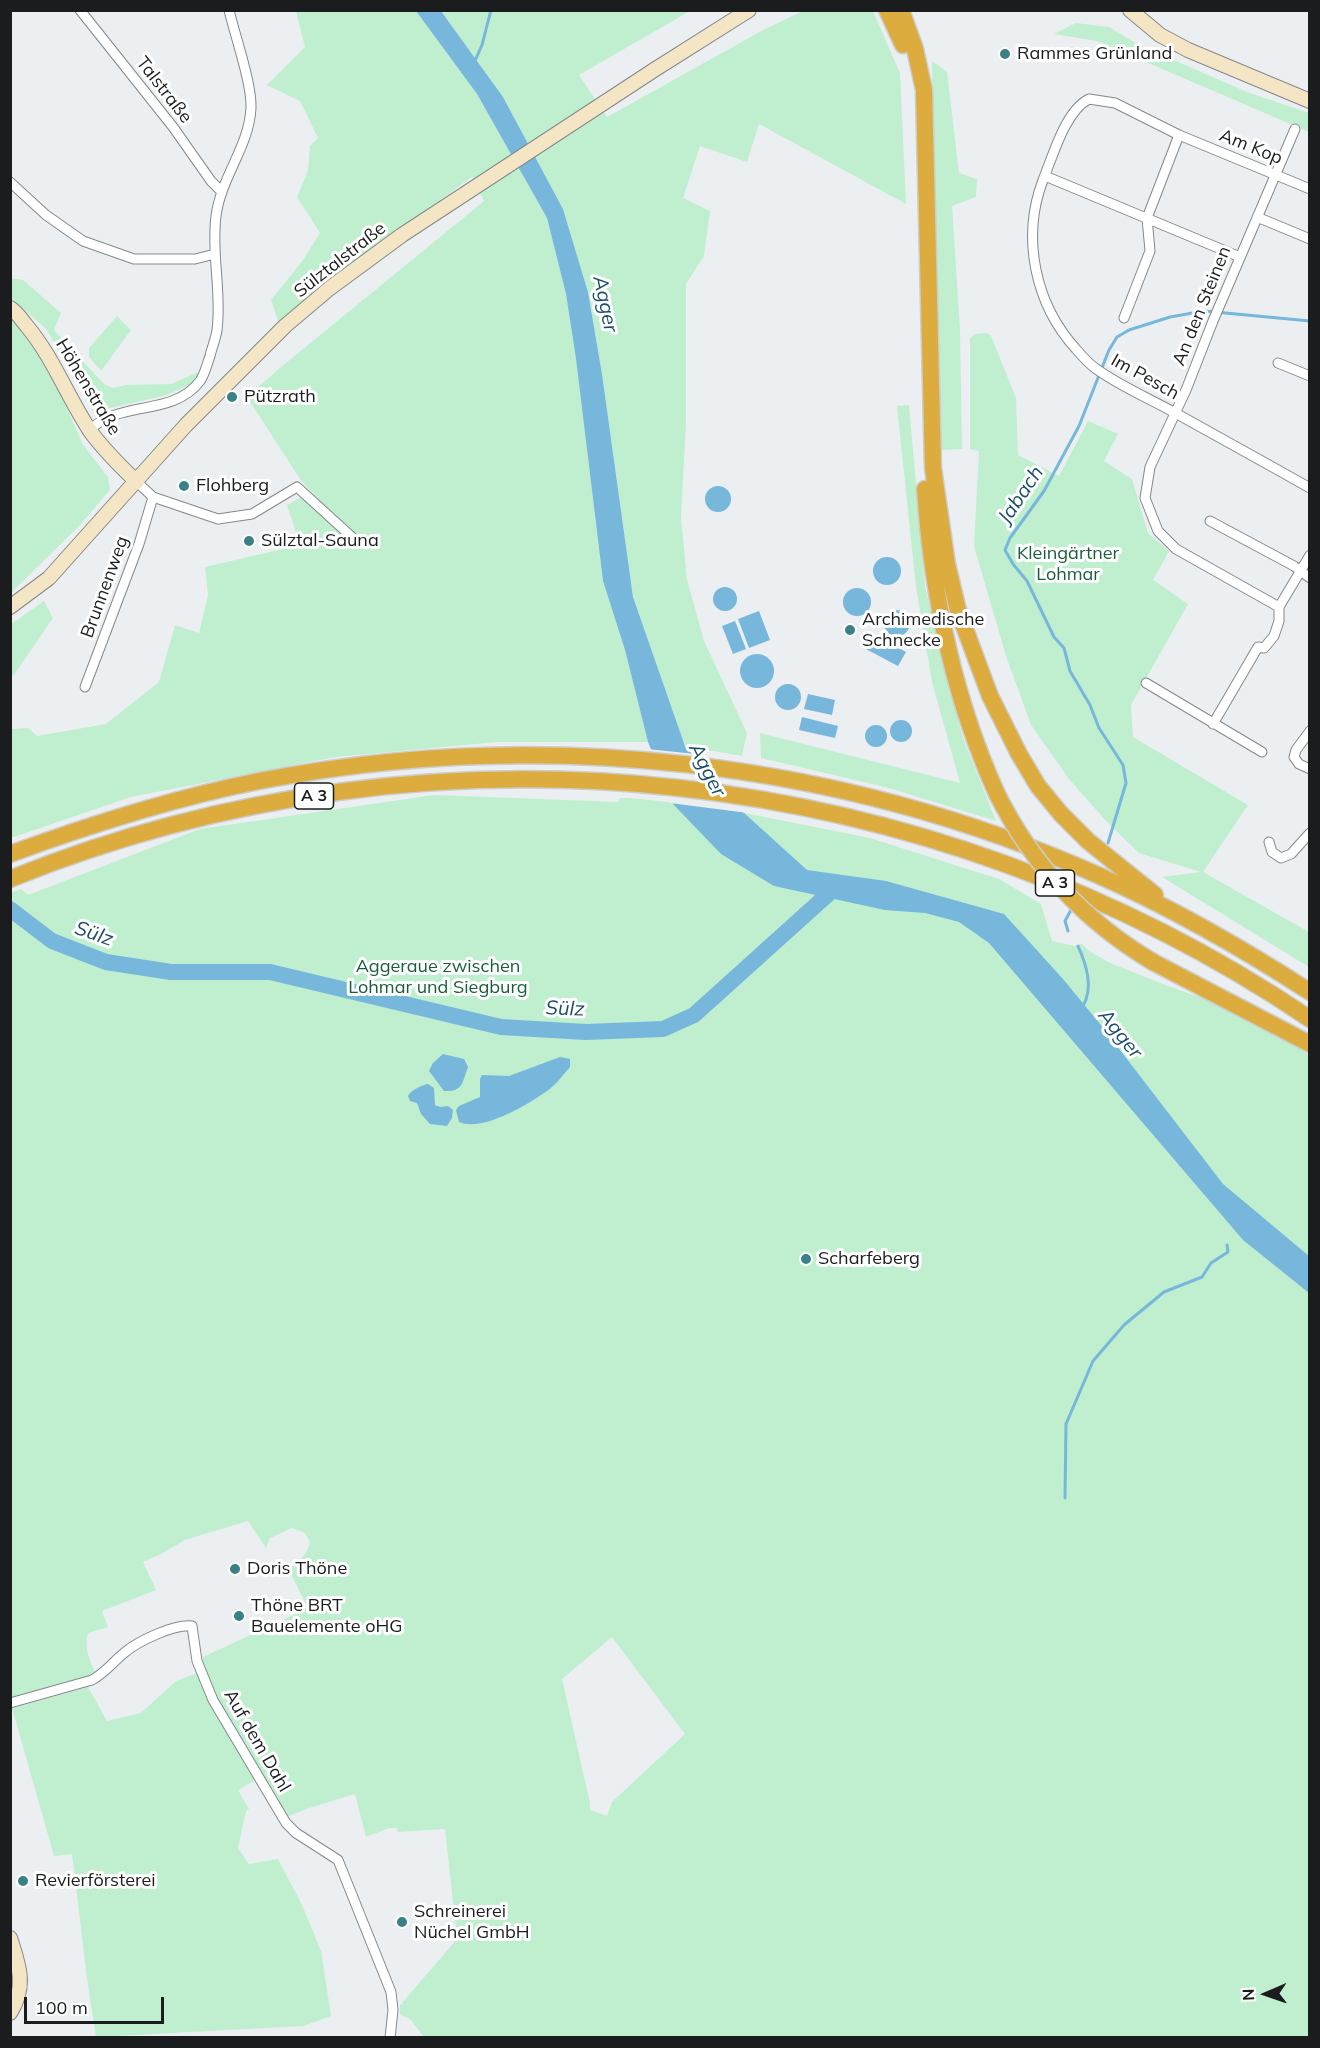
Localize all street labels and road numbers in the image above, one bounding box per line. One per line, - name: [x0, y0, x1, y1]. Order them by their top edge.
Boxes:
- street label: Talstraße: [131, 53, 197, 127]
- street label: Am Kop: [1216, 125, 1286, 169]
- street label: Sülztalstraße: [290, 218, 390, 302]
- street label: An den Steinen: [1168, 243, 1236, 369]
- street label: Höhenstraße: [51, 335, 125, 439]
- street label: Im Pesch: [1107, 349, 1183, 405]
- street label: Brunnenweg: [77, 533, 133, 641]
- road number: A 3: [294, 783, 334, 809]
- road number: A 3: [1036, 870, 1074, 896]
- street label: Auf dem Dahl: [219, 1686, 295, 1796]

